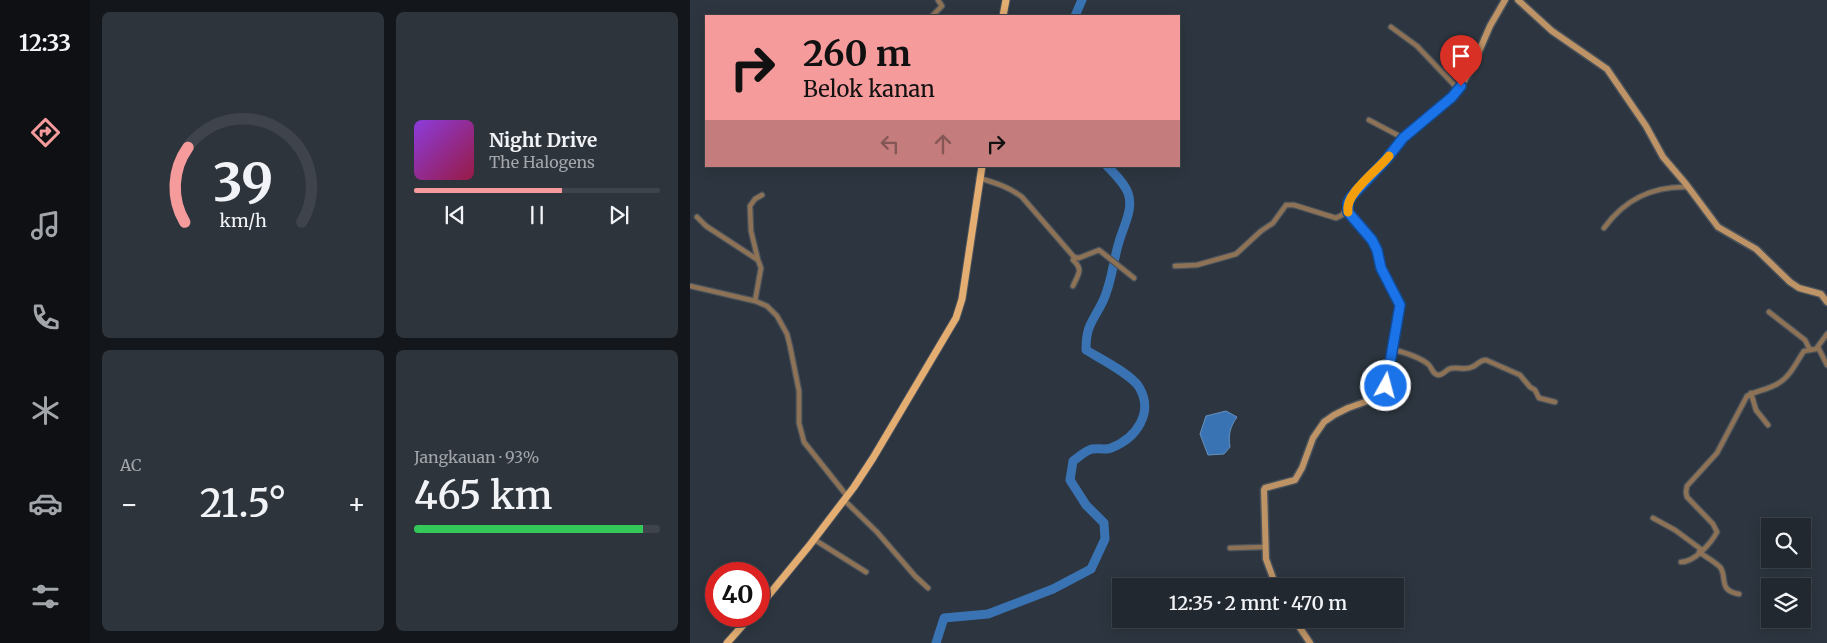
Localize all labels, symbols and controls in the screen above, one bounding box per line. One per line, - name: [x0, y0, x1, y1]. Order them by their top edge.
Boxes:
- text: 12:33: [19, 29, 71, 57]
- text: 260 m: [803, 32, 911, 76]
- icon: right: [720, 35, 785, 100]
- pin: [1440, 35, 1482, 86]
- icon: arrive: [1447, 42, 1475, 70]
- text: Belok kanan: [803, 75, 935, 103]
- icon: directions: [28, 115, 63, 150]
- text: Night Drive: [489, 128, 597, 152]
- icon: left: [876, 130, 904, 158]
- icon: ahead: [929, 130, 957, 158]
- icon: right: [982, 130, 1010, 158]
- text: 39: [213, 150, 273, 215]
- text: The Halogens: [489, 152, 595, 172]
- icon: previous: [441, 201, 469, 229]
- icon: pause: [523, 201, 551, 229]
- icon: next: [605, 201, 633, 229]
- icon: music: [28, 208, 63, 243]
- text: km/h: [219, 209, 267, 232]
- icon: phone: [28, 300, 63, 335]
- position arrow: [1359, 359, 1411, 411]
- icon: climate: [28, 393, 63, 428]
- text: Jangkauan · 93%: [414, 447, 539, 467]
- text: AC: [120, 455, 142, 475]
- text: 465 km: [414, 472, 553, 519]
- text: 21.5°: [200, 480, 286, 527]
- icon: car: [28, 486, 63, 521]
- text: −: [120, 486, 139, 522]
- text: +: [347, 486, 366, 522]
- map controls: [1761, 518, 1811, 628]
- button: search: [1761, 518, 1811, 568]
- speed limit sign: 40: [705, 562, 770, 627]
- button: layers: [1761, 578, 1811, 628]
- icon: filters: [28, 579, 63, 614]
- text: 12:35 · 2 mnt · 470 m: [1169, 591, 1347, 615]

